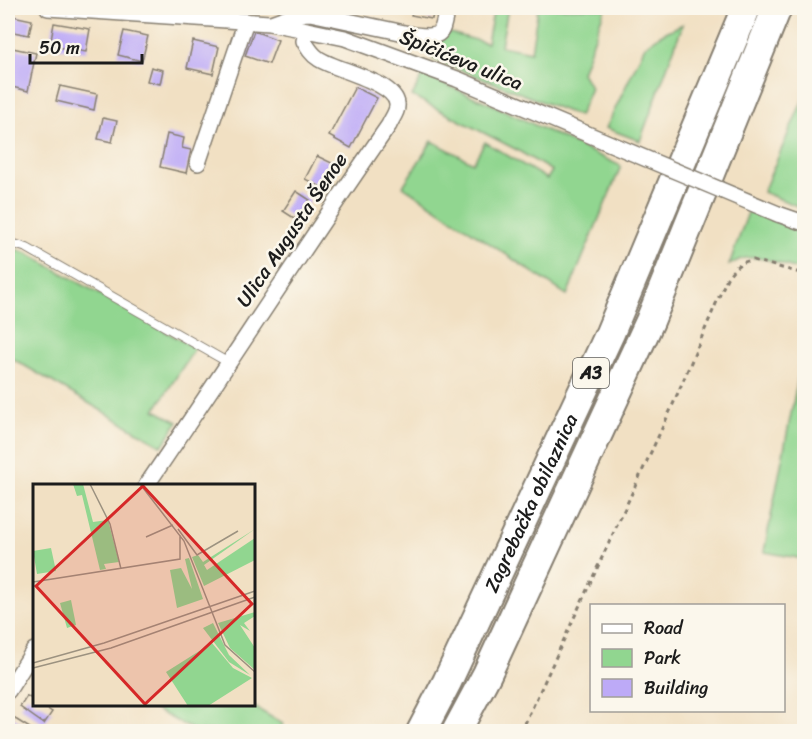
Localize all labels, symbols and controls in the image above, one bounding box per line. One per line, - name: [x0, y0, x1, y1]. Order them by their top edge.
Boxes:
- street label: Špičićeva ulica: [394, 19, 528, 101]
- scale bar: [30, 27, 142, 65]
- text: 50 m: [39, 32, 80, 64]
- street label: Ulica Augusta Šenoe: [227, 145, 357, 315]
- road number: A3: [573, 358, 609, 388]
- street label: Zagrebačka obilaznica: [474, 408, 588, 598]
- inset map: [33, 484, 255, 706]
- legend: [590, 604, 785, 712]
- text: Road: [644, 612, 684, 644]
- text: Park: [644, 642, 681, 674]
- text: Building: [644, 672, 708, 704]

